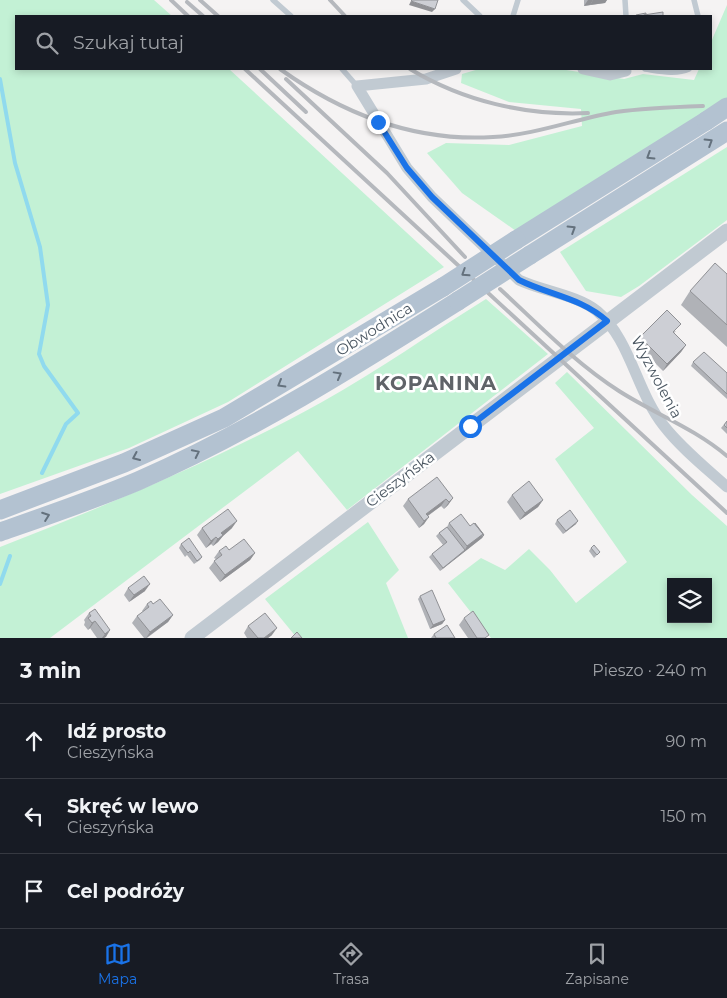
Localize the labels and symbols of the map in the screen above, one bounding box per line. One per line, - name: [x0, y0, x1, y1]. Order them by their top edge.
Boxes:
- route end: [367, 111, 390, 134]
- one-way arrow: [704, 139, 713, 149]
- one-way arrow: [646, 150, 655, 159]
- one-way arrow: [566, 226, 575, 235]
- one-way arrow: [461, 267, 470, 276]
- street label: Obwodnica: [332, 298, 416, 360]
- street label: Wyzwolenia: [627, 333, 687, 421]
- district label: KOPANINA: [375, 371, 497, 395]
- one-way arrow: [333, 372, 342, 382]
- one-way arrow: [278, 378, 287, 388]
- route start: [459, 415, 482, 438]
- street label: Cieszyńska: [362, 447, 438, 511]
- one-way arrow: [190, 449, 199, 459]
- one-way arrow: [132, 451, 141, 462]
- one-way arrow: [41, 512, 50, 522]

